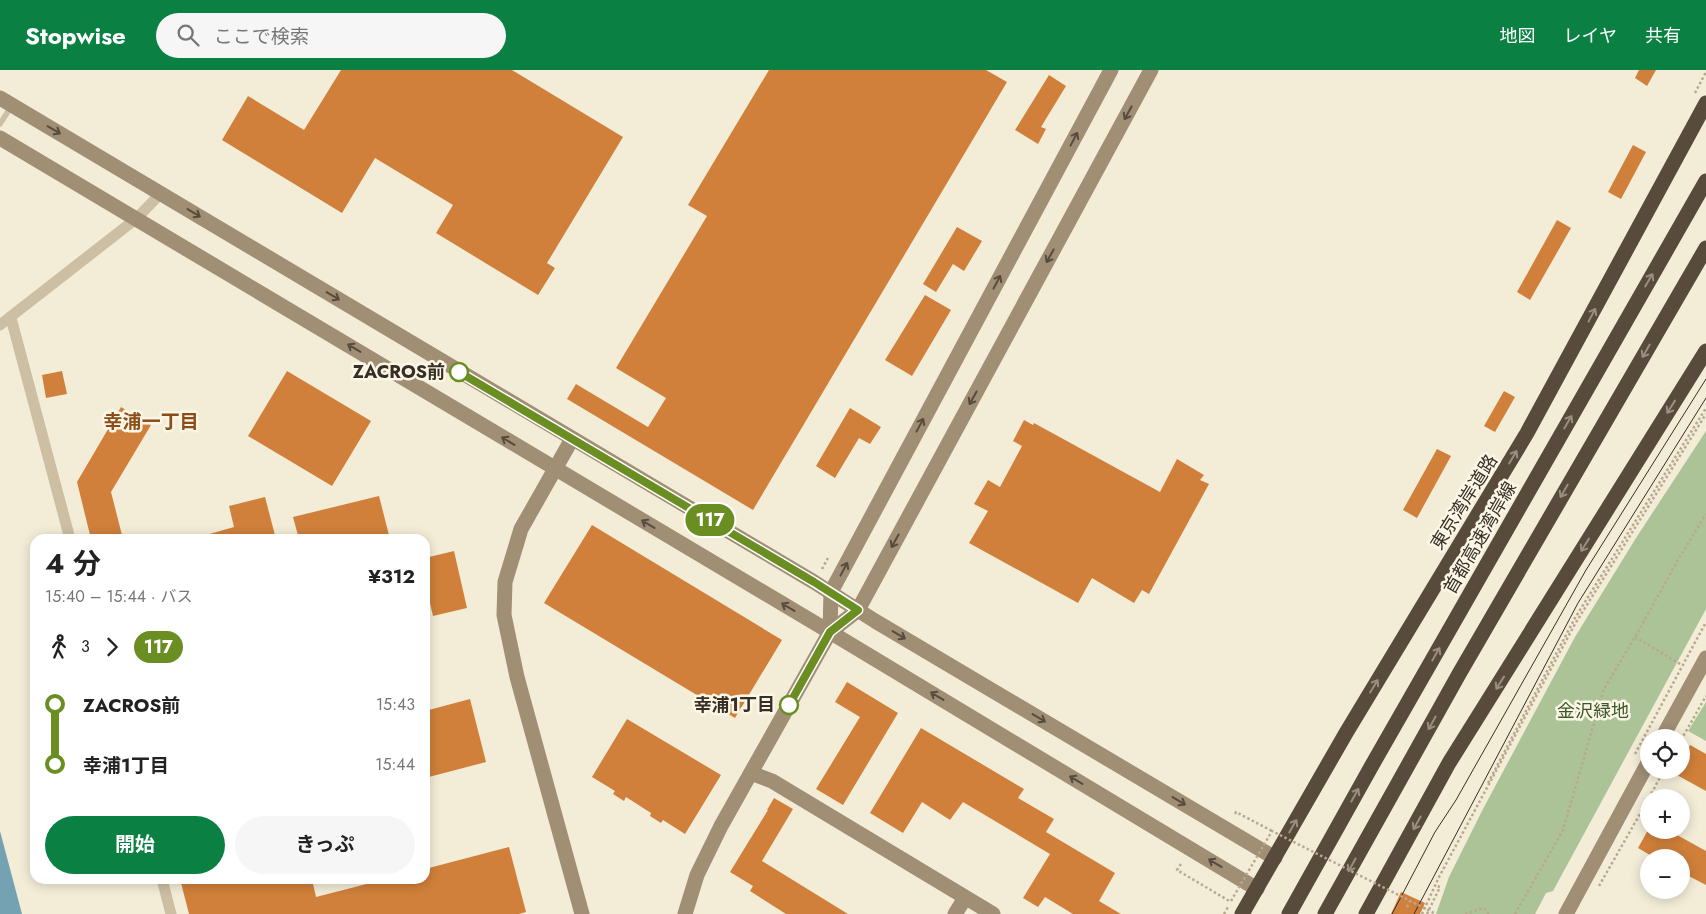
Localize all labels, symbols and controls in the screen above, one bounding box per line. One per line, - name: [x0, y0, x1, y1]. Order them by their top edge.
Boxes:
- search box: [156, 13, 506, 58]
- text: Stopwise: [25, 18, 126, 53]
- icon: search: [174, 21, 202, 49]
- text: ここで検索: [214, 23, 309, 50]
- text: 地図: [1500, 23, 1536, 49]
- text: レイヤ: [1564, 23, 1617, 49]
- text: 共有: [1645, 23, 1681, 49]
- one-way arrow: [1123, 105, 1132, 120]
- one-way arrow: [46, 126, 61, 135]
- one-way arrow: [1070, 132, 1079, 147]
- one-way arrow: [186, 208, 200, 218]
- one-way arrow: [1045, 248, 1055, 263]
- one-way arrow: [1644, 273, 1654, 288]
- one-way arrow: [993, 275, 1002, 290]
- one-way arrow: [326, 292, 340, 302]
- one-way arrow: [1588, 308, 1597, 323]
- one-way arrow: [347, 343, 361, 353]
- one-way arrow: [1640, 343, 1650, 357]
- place label: ZACROS前: [353, 359, 445, 385]
- marker: ZACROS前: [449, 362, 469, 382]
- one-way arrow: [967, 391, 977, 405]
- one-way arrow: [1666, 399, 1676, 413]
- district label: 幸浦一丁目: [103, 408, 199, 435]
- one-way arrow: [1564, 415, 1574, 429]
- one-way arrow: [915, 418, 925, 433]
- one-way arrow: [502, 435, 516, 445]
- street label: 東京湾岸道路: [1424, 449, 1504, 555]
- one-way arrow: [1509, 450, 1519, 464]
- street label: 首都高速湾岸線: [1437, 477, 1523, 599]
- one-way arrow: [1559, 484, 1569, 498]
- line badge: 117: [681, 504, 739, 536]
- text: 117: [695, 507, 725, 533]
- one-way arrow: [642, 518, 656, 528]
- one-way arrow: [890, 534, 900, 549]
- one-way arrow: [1580, 537, 1590, 551]
- text: 4 分: [45, 543, 101, 584]
- one-way arrow: [839, 561, 849, 576]
- text: ¥312: [368, 563, 415, 590]
- text: 15:40 – 15:44 · バス: [45, 585, 192, 608]
- one-way arrow: [781, 601, 795, 611]
- one-way arrow: [892, 631, 906, 641]
- icon: walk: [45, 633, 73, 661]
- icon: forward: [98, 633, 126, 661]
- text: 117: [144, 634, 173, 660]
- text: 3: [81, 635, 90, 658]
- one-way arrow: [1431, 647, 1441, 661]
- one-way arrow: [1494, 676, 1505, 690]
- one-way arrow: [1370, 679, 1380, 693]
- one-way arrow: [930, 691, 944, 701]
- text: ZACROS前: [83, 692, 180, 719]
- place label: 幸浦1丁目: [694, 692, 775, 718]
- text: 15:43: [376, 693, 415, 716]
- marker: 幸浦1丁目: [779, 695, 799, 715]
- park label: 金沢緑地: [1557, 698, 1629, 724]
- one-way arrow: [1032, 714, 1046, 724]
- one-way arrow: [1426, 716, 1436, 730]
- map controls: [1640, 729, 1690, 899]
- button: locate: [1640, 729, 1690, 779]
- text: 幸浦1丁目: [83, 752, 169, 779]
- text: 15:44: [375, 753, 415, 776]
- one-way arrow: [1069, 774, 1083, 784]
- one-way arrow: [1351, 788, 1360, 803]
- button: +: [1640, 789, 1690, 839]
- one-way arrow: [1171, 796, 1186, 806]
- one-way arrow: [1411, 815, 1421, 829]
- button: 開始: [45, 816, 225, 874]
- button: きっぷ: [235, 816, 415, 874]
- one-way arrow: [1288, 819, 1298, 834]
- button: −: [1640, 849, 1690, 899]
- one-way arrow: [1347, 857, 1356, 872]
- one-way arrow: [1209, 858, 1223, 868]

